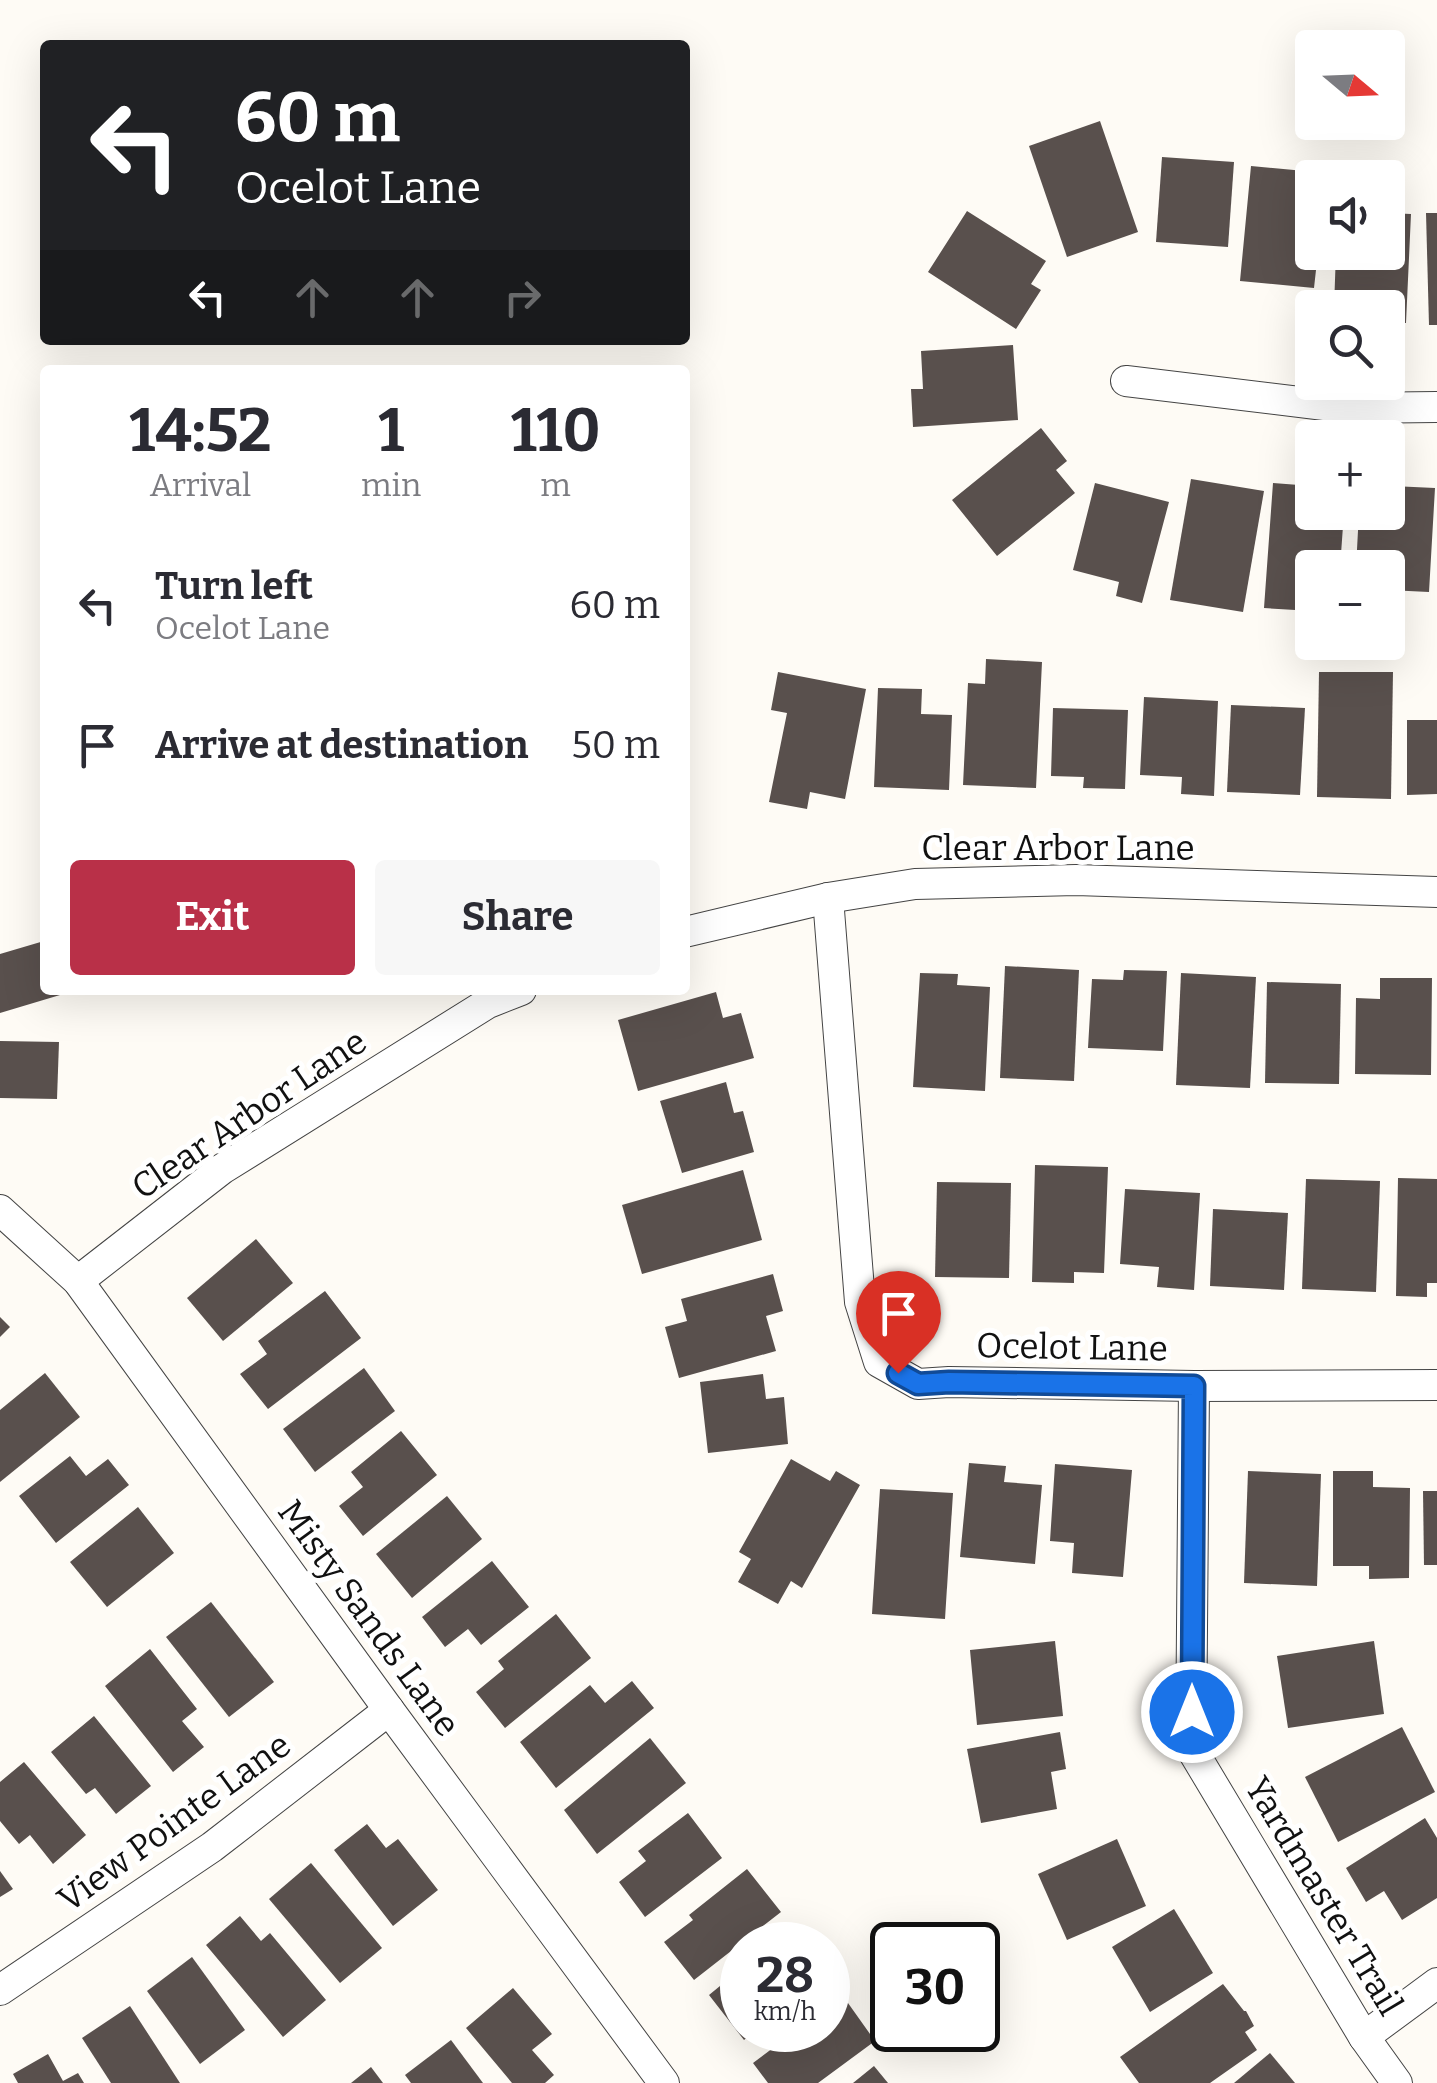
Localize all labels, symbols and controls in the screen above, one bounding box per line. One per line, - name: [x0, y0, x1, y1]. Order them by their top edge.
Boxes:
- north arrow: [1295, 30, 1405, 140]
- map controls: [1295, 30, 1405, 660]
- text: 60 m: [235, 76, 400, 160]
- icon: left: [70, 80, 200, 210]
- button: sound: [1295, 160, 1405, 270]
- text: Ocelot Lane: [235, 161, 481, 215]
- icon: left: [180, 270, 235, 325]
- icon: ahead: [285, 270, 340, 325]
- icon: ahead: [390, 270, 445, 325]
- icon: right: [495, 270, 550, 325]
- button: search: [1295, 290, 1405, 400]
- text: 14:52: [129, 395, 272, 467]
- text: 1: [378, 395, 404, 467]
- text: 110: [511, 395, 601, 467]
- button: +: [1295, 420, 1405, 530]
- text: Arrival: [150, 466, 251, 504]
- text: min: [361, 466, 421, 504]
- text: m: [540, 466, 571, 504]
- button: −: [1295, 550, 1405, 660]
- text: Turn left: [155, 563, 313, 609]
- icon: left: [70, 578, 125, 633]
- text: 60 m: [569, 582, 660, 628]
- text: Ocelot Lane: [155, 609, 330, 647]
- icon: arrive: [70, 718, 125, 773]
- text: Arrive at destination: [155, 722, 528, 768]
- text: 50 m: [571, 722, 660, 768]
- street label: Clear Arbor Lane: [921, 827, 1195, 869]
- button: Exit: [70, 860, 355, 975]
- button: Share: [375, 860, 660, 975]
- street label: Clear Arbor Lane: [124, 1020, 374, 1208]
- pin: [856, 1271, 941, 1374]
- icon: arrive: [871, 1286, 926, 1341]
- street label: Ocelot Lane: [976, 1324, 1168, 1370]
- street label: Misty Sands Lane: [269, 1492, 469, 1744]
- position arrow: [1140, 1660, 1244, 1764]
- street label: View Pointe Lane: [50, 1724, 298, 1920]
- street label: Yardmaster Trail: [1236, 1769, 1412, 2023]
- speed limit sign: 30: [870, 1922, 1000, 2052]
- text: 28: [756, 1945, 814, 2005]
- text: km/h: [754, 1997, 816, 2027]

